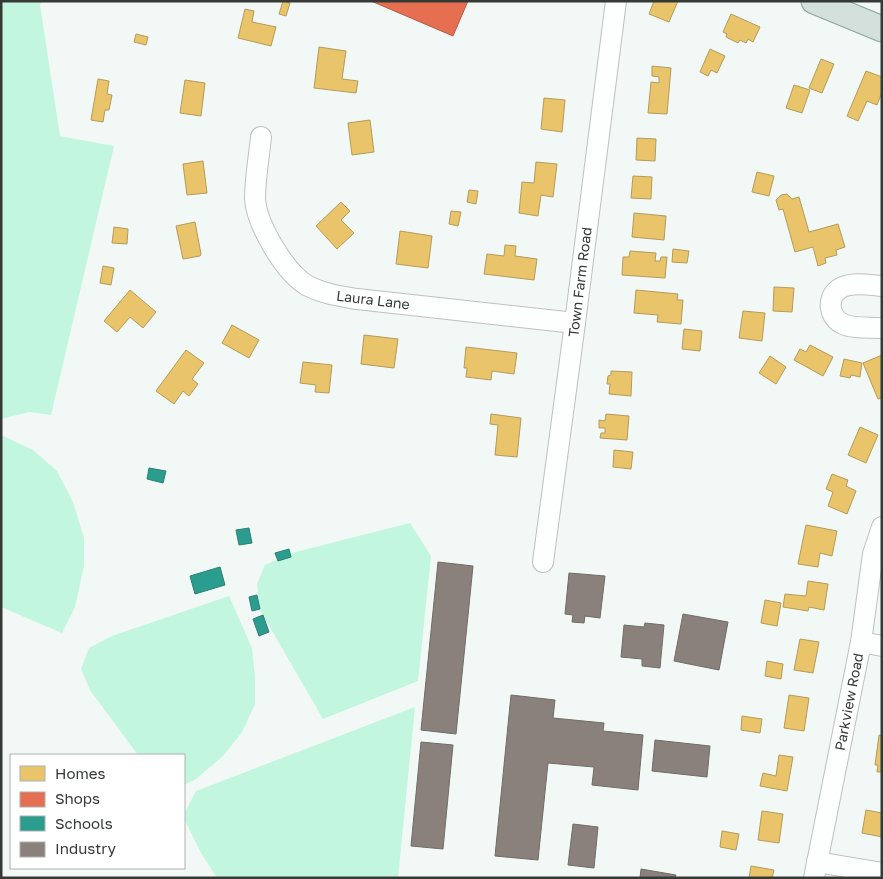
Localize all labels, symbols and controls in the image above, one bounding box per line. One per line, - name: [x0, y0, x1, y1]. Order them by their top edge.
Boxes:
- street label: Town Farm Road: [564, 226, 595, 338]
- street label: Laura Lane: [335, 287, 411, 312]
- street label: Parkview Road: [831, 652, 866, 752]
- legend: [10, 754, 185, 869]
- text: Homes: [55, 764, 105, 782]
- text: Shops: [55, 789, 100, 807]
- text: Schools: [55, 814, 113, 832]
- text: Industry: [55, 839, 116, 857]

